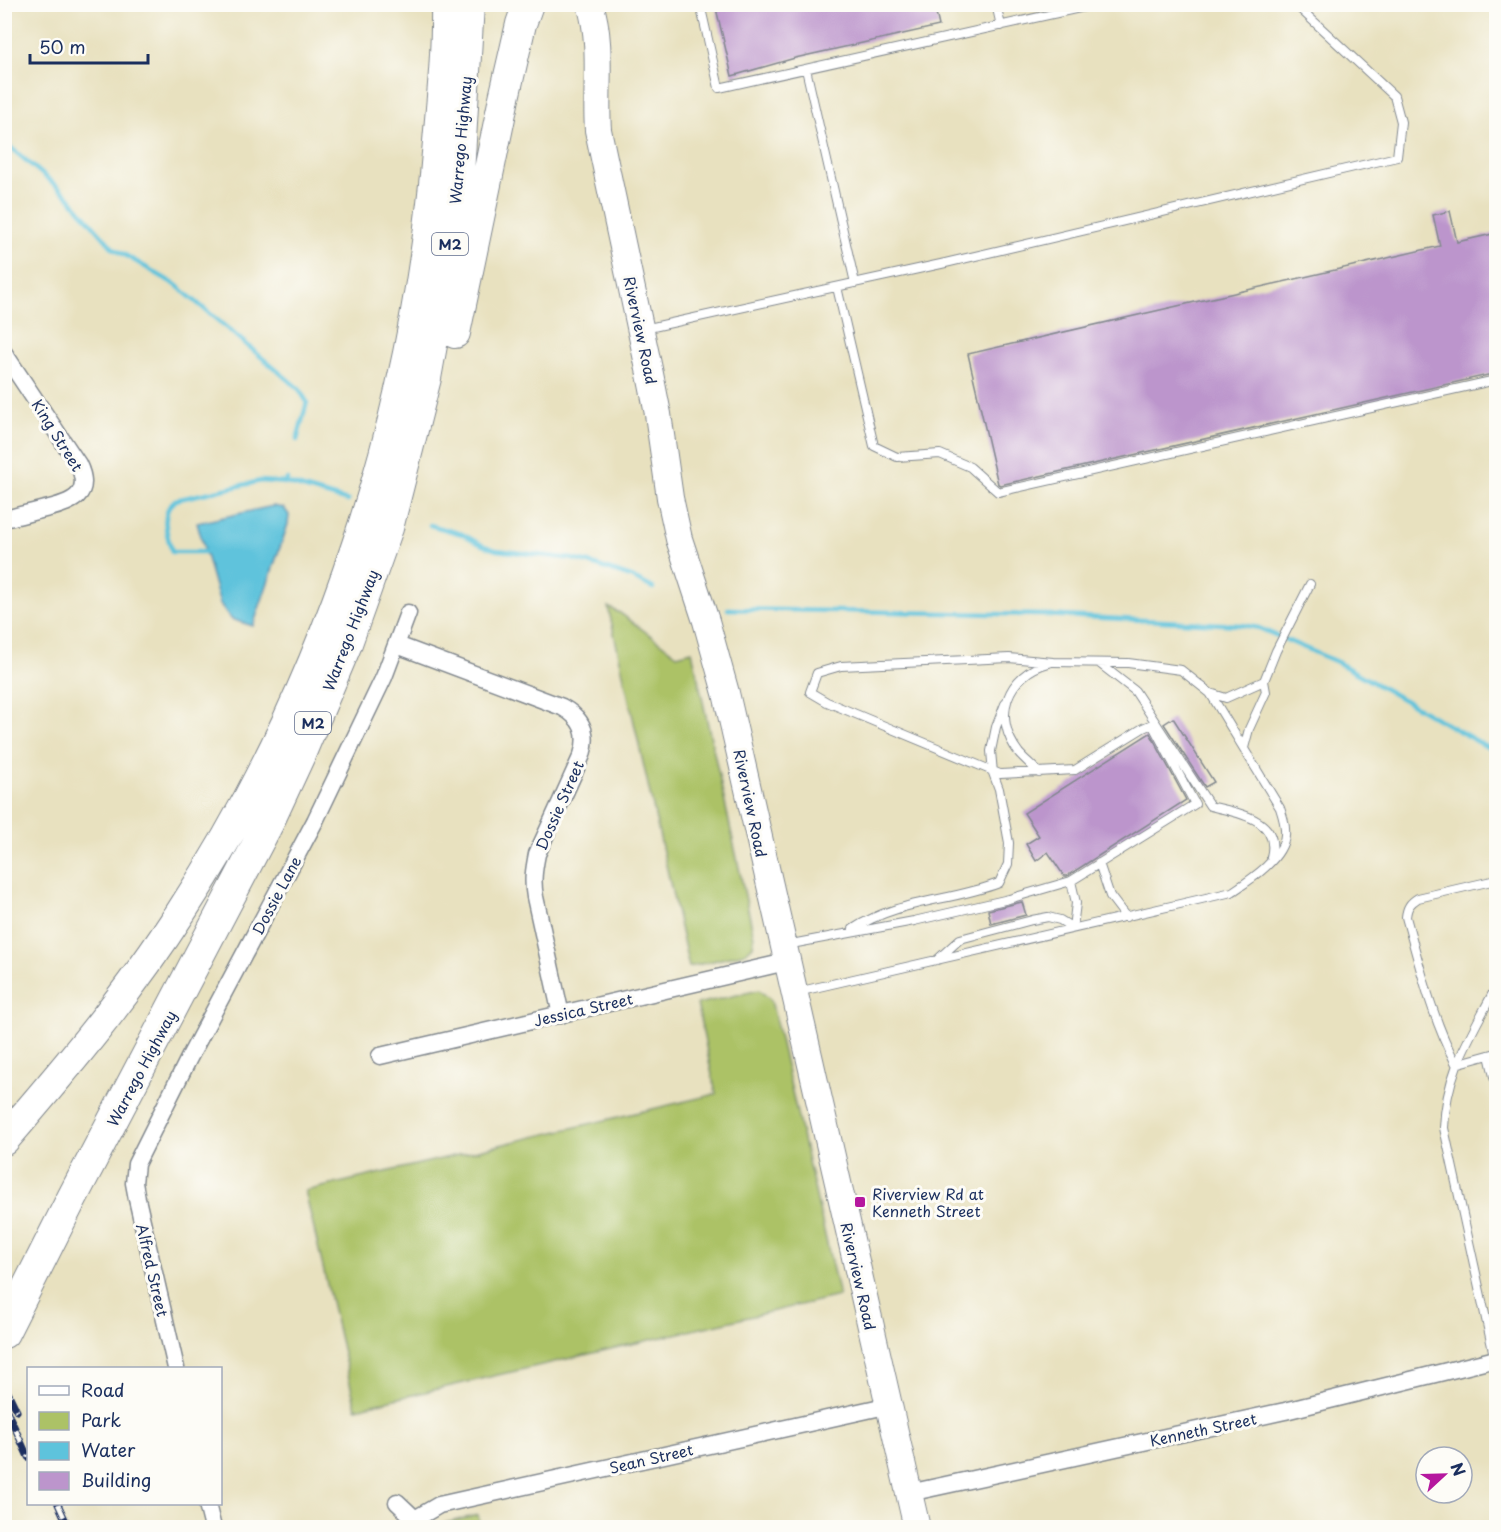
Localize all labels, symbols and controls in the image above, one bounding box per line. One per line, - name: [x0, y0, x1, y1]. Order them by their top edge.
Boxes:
- scale bar: [30, 27, 148, 65]
- text: 50 m: [39, 33, 86, 60]
- street label: Warrego Highway: [443, 75, 477, 205]
- road number: M2: [432, 233, 468, 255]
- street label: Riverview Road: [618, 274, 664, 386]
- street label: King Street: [27, 394, 89, 476]
- street label: Warrego Highway: [316, 566, 384, 694]
- road number: M2: [295, 712, 331, 734]
- street label: Riverview Road: [728, 747, 774, 859]
- street label: Dossie Street: [529, 757, 589, 853]
- street label: Dossie Lane: [246, 852, 306, 938]
- street label: Jessica Street: [531, 986, 635, 1032]
- street label: Warrego Highway: [101, 1006, 181, 1130]
- place label: Riverview Rd at Kenneth Street: [872, 1182, 984, 1222]
- marker: Riverview Rd at Kenneth Street: [853, 1195, 867, 1209]
- street label: Riverview Road: [835, 1220, 883, 1332]
- street label: Alfred Street: [131, 1221, 175, 1319]
- legend: [27, 1367, 222, 1505]
- text: Road: [81, 1376, 125, 1403]
- text: Park: [81, 1406, 121, 1433]
- street label: Kenneth Street: [1147, 1406, 1259, 1452]
- text: Water: [81, 1436, 136, 1463]
- street label: Sean Street: [607, 1437, 695, 1479]
- north arrow: [1414, 1445, 1474, 1505]
- text: N: [1445, 1459, 1472, 1479]
- text: Building: [81, 1466, 151, 1493]

